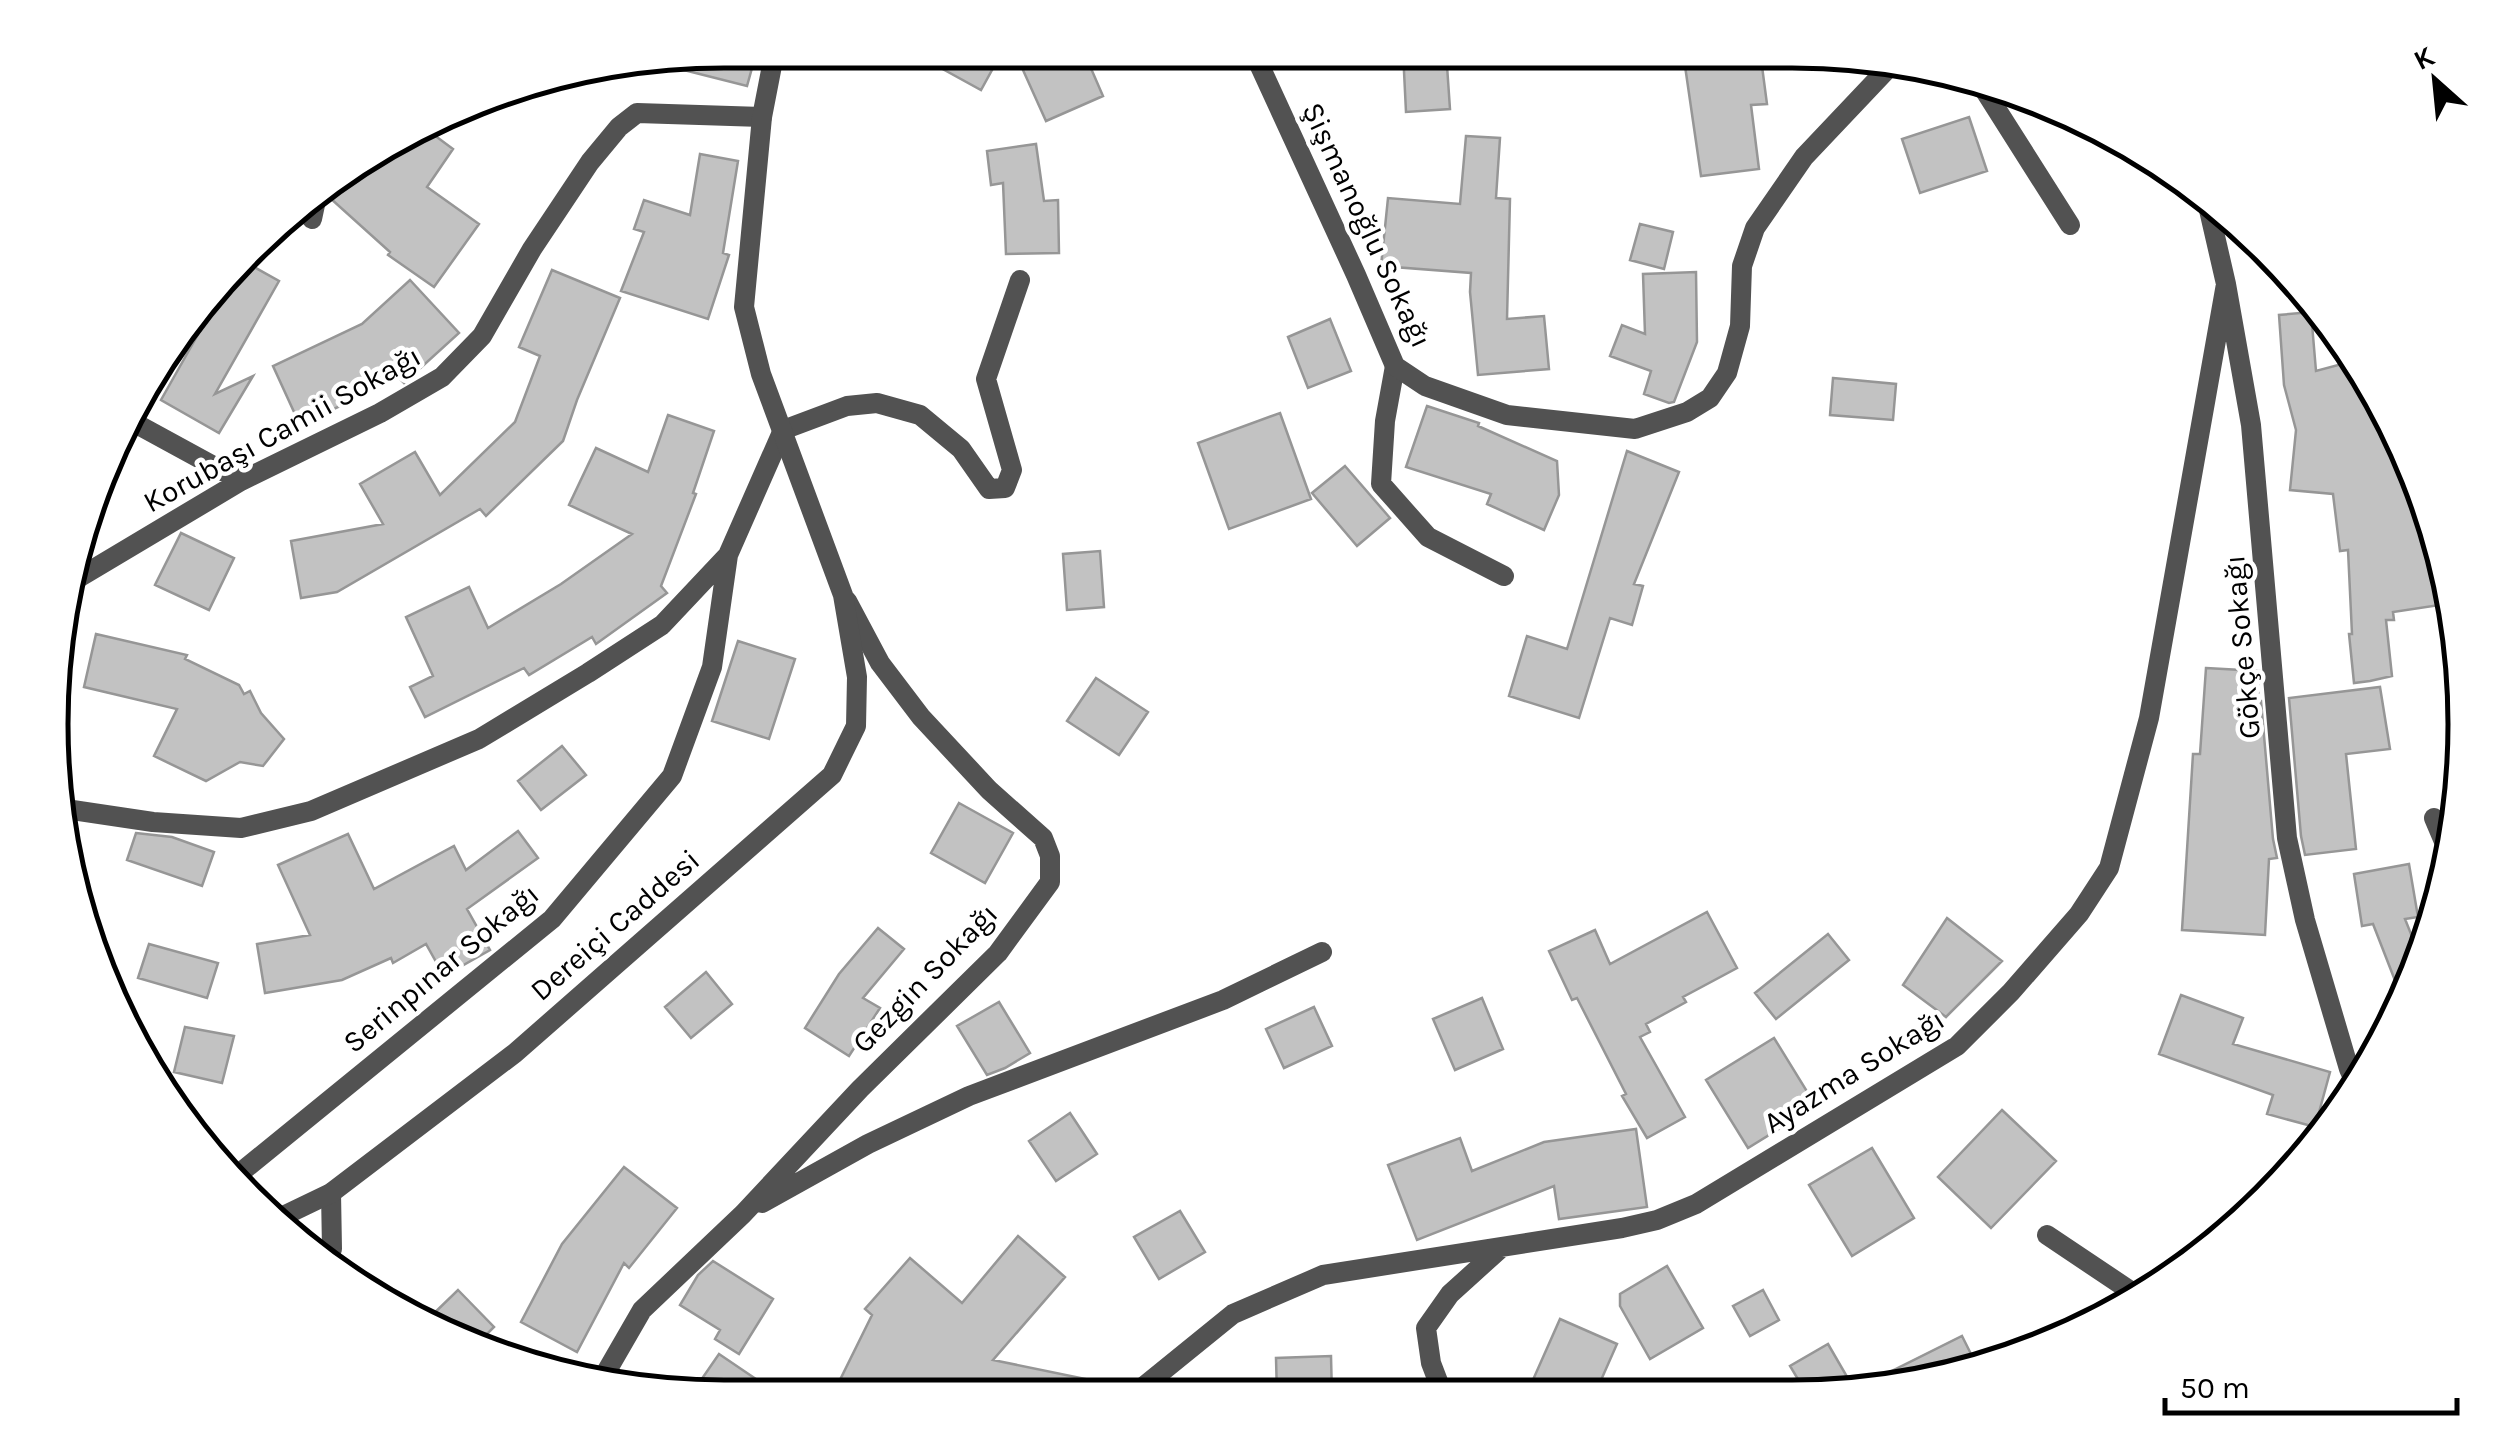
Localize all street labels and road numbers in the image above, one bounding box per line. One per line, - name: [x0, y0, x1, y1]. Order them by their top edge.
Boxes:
- street label: Şişmanoğlu Sokağı: [1294, 97, 1440, 353]
- street label: Korubaşı Camii Sokağı: [137, 338, 427, 520]
- street label: Gökçe Sokağı: [2216, 554, 2268, 740]
- street label: Dereiçi Caddesi: [523, 842, 707, 1008]
- street label: Serinpınar Sokağı: [336, 876, 546, 1060]
- street label: Gezgin Sokağı: [845, 896, 1005, 1060]
- street label: Ayazma Sokağı: [1757, 1001, 1951, 1141]

